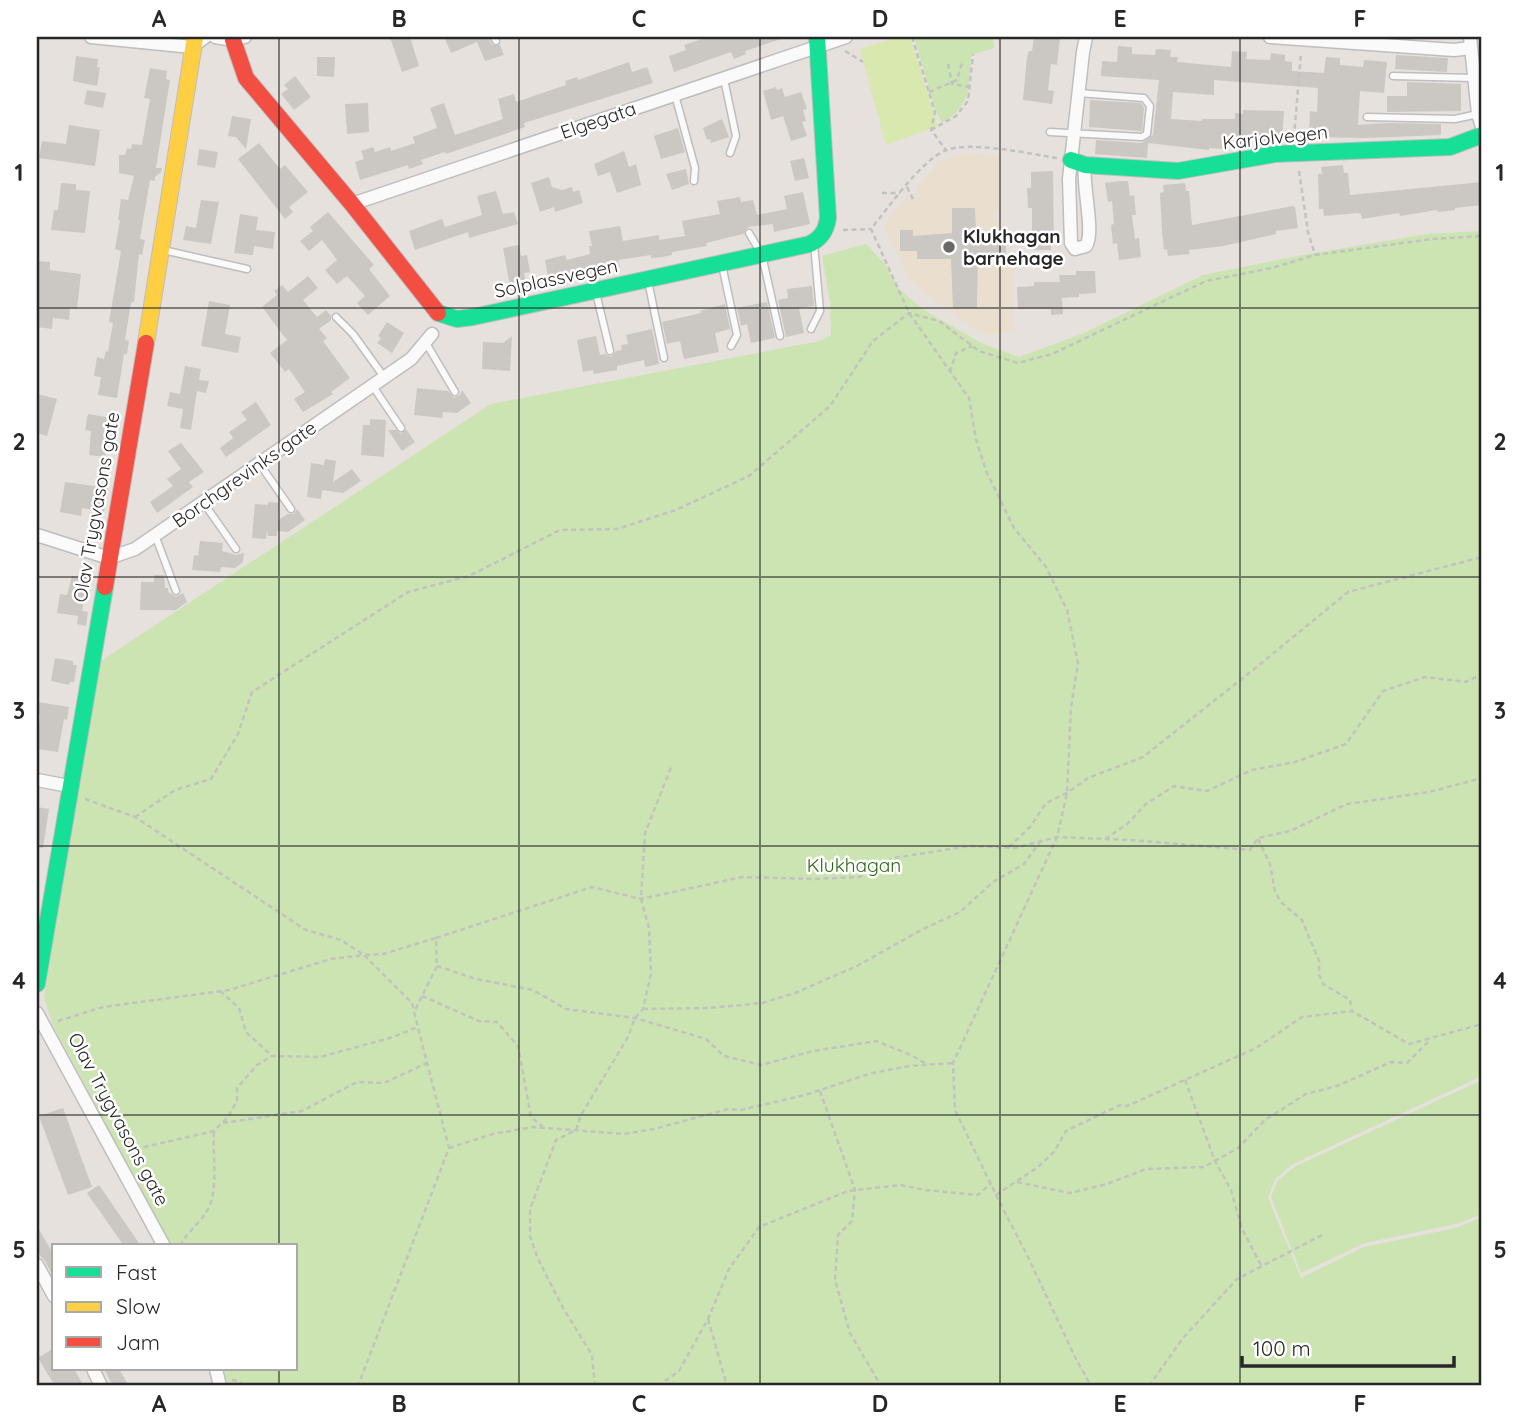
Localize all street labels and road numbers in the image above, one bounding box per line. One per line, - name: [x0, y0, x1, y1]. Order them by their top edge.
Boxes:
- street label: Elgegata: [557, 96, 639, 144]
- street label: Karjolvegen: [1221, 120, 1329, 154]
- street label: Solplassvegen: [492, 253, 620, 303]
- street label: Olav Trygvasons gate: [67, 410, 125, 604]
- street label: Borchgrevinks gate: [167, 415, 321, 533]
- street label: Olav Trygvasons gate: [63, 1028, 175, 1210]

